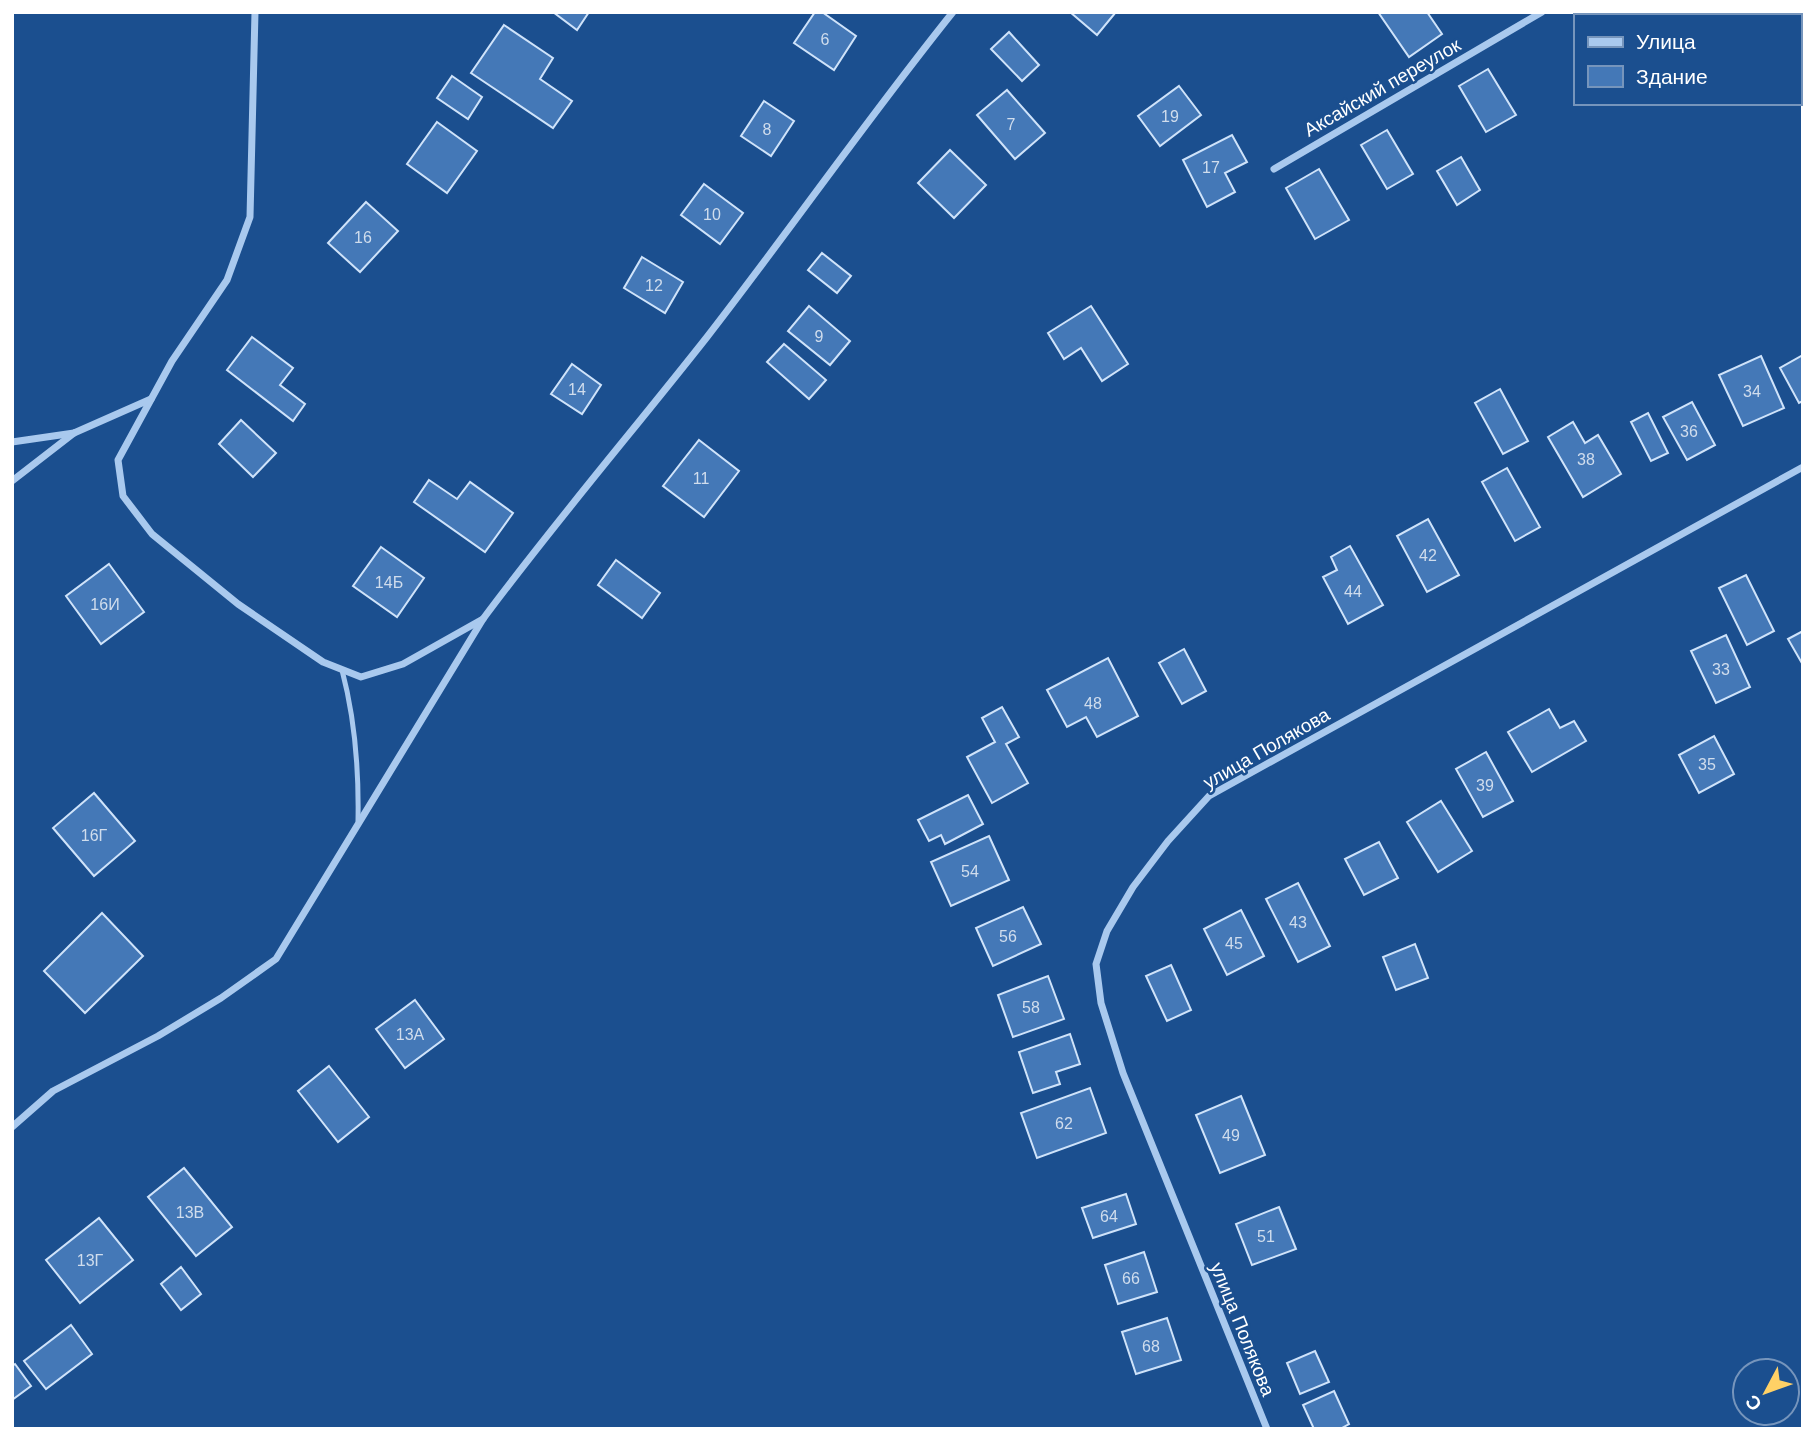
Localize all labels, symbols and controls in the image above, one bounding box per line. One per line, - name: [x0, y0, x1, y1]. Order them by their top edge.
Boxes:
- legend: [1574, 14, 1801, 105]
- text: Улица: [1636, 30, 1696, 53]
- house number: 6: [821, 31, 830, 48]
- street label: Аксайский переулок: [1300, 34, 1465, 141]
- text: Здание: [1636, 65, 1708, 88]
- house number: 19: [1161, 108, 1179, 125]
- house number: 7: [1007, 116, 1016, 133]
- house number: 8: [763, 121, 772, 138]
- house number: 17: [1202, 159, 1220, 176]
- house number: 10: [703, 206, 721, 223]
- house number: 16: [354, 229, 372, 246]
- house number: 12: [645, 277, 663, 294]
- house number: 9: [815, 328, 824, 345]
- house number: 14: [568, 381, 586, 398]
- house number: 34: [1743, 383, 1761, 400]
- house number: 36: [1680, 423, 1698, 440]
- house number: 38: [1577, 451, 1595, 468]
- house number: 11: [693, 470, 709, 487]
- house number: 42: [1419, 547, 1437, 564]
- house number: 14Б: [375, 574, 403, 591]
- house number: 44: [1344, 583, 1362, 600]
- house number: 16И: [90, 596, 120, 613]
- house number: 33: [1712, 661, 1730, 678]
- house number: 48: [1084, 695, 1102, 712]
- street label: улица Полякова: [1199, 704, 1333, 793]
- house number: 35: [1698, 756, 1716, 773]
- house number: 39: [1476, 777, 1494, 794]
- house number: 16Г: [81, 827, 108, 844]
- house number: 54: [961, 863, 979, 880]
- house number: 43: [1289, 914, 1307, 931]
- house number: 56: [999, 928, 1017, 945]
- house number: 45: [1225, 935, 1243, 952]
- house number: 58: [1022, 999, 1040, 1016]
- house number: 13А: [396, 1026, 425, 1043]
- house number: 62: [1055, 1115, 1073, 1132]
- house number: 49: [1222, 1127, 1240, 1144]
- house number: 13В: [176, 1204, 204, 1221]
- house number: 64: [1100, 1208, 1118, 1225]
- house number: 51: [1257, 1228, 1275, 1245]
- house number: 13Г: [77, 1252, 104, 1269]
- street label: улица Полякова: [1206, 1259, 1279, 1399]
- house number: 66: [1122, 1270, 1140, 1287]
- house number: 68: [1142, 1338, 1160, 1355]
- north arrow: [1731, 1357, 1801, 1427]
- text: С: [1741, 1391, 1766, 1415]

